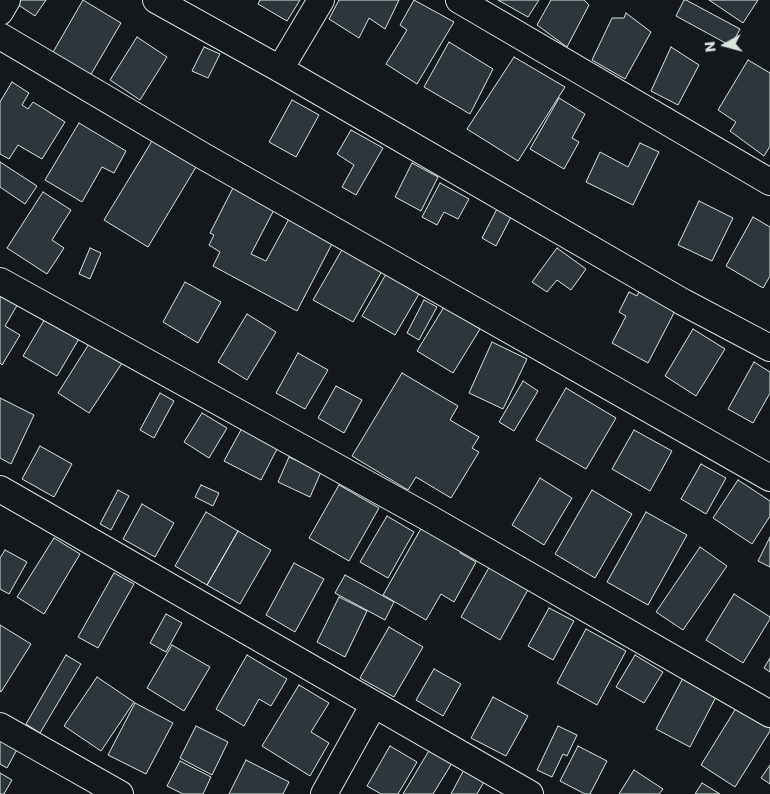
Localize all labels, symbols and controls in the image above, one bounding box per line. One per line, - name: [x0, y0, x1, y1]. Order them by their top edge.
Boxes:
- north arrow: [700, 20, 750, 70]
- text: N: [700, 40, 721, 53]

